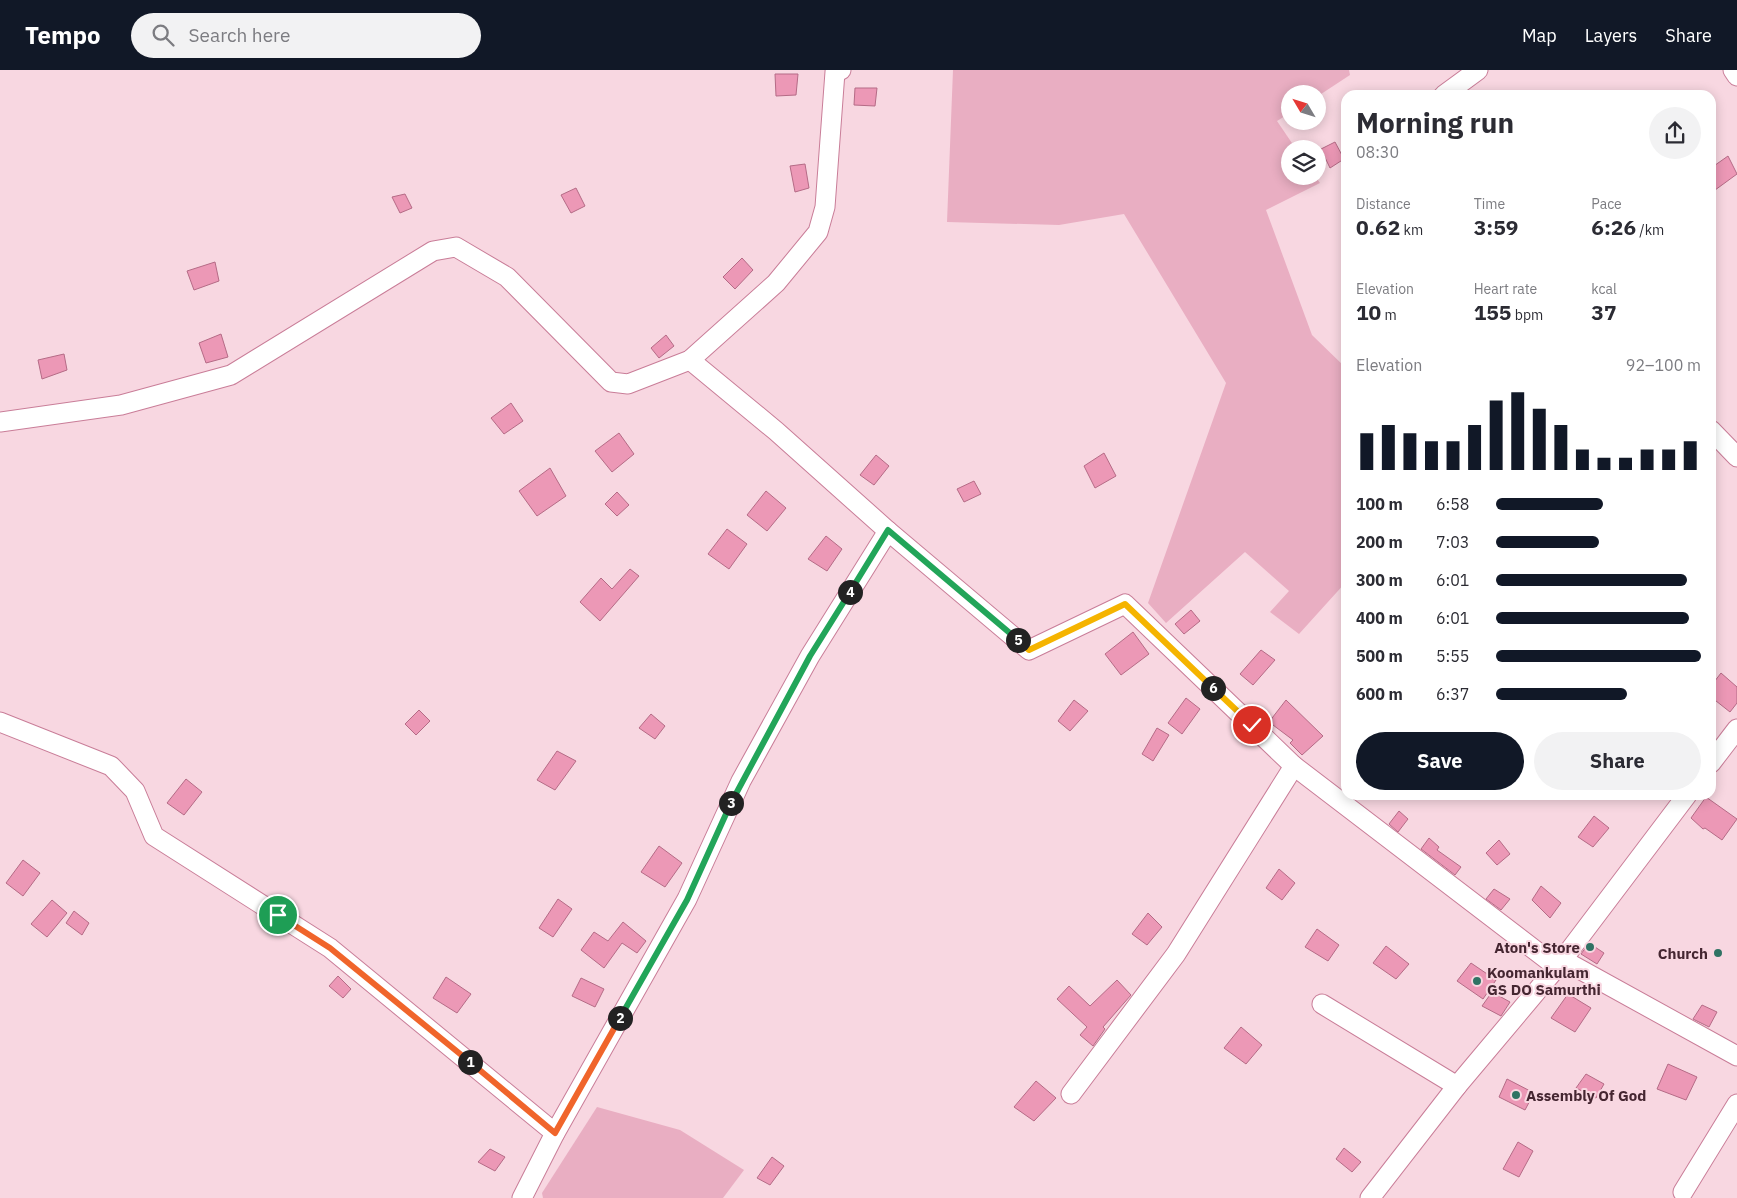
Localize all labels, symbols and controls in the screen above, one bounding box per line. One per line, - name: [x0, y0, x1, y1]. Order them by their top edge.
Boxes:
- search box: [131, 13, 481, 58]
- text: Tempo: [25, 19, 101, 51]
- icon: search: [149, 21, 177, 49]
- text: Search here: [189, 23, 290, 47]
- text: Map: [1522, 24, 1557, 47]
- text: Layers: [1585, 24, 1637, 47]
- text: Share: [1665, 24, 1712, 47]
- north arrow: [1281, 85, 1326, 130]
- map controls: [1281, 85, 1326, 185]
- text: Morning run: [1356, 104, 1514, 141]
- button: share: [1649, 107, 1701, 159]
- button: layers: [1281, 140, 1326, 185]
- text: 08:30: [1356, 142, 1399, 162]
- text: Distance: [1356, 195, 1411, 213]
- text: Time: [1474, 195, 1505, 213]
- text: Pace: [1591, 195, 1622, 213]
- text: 0.62: [1356, 213, 1400, 241]
- text: 3:59: [1474, 213, 1518, 241]
- text: 6:26: [1591, 213, 1636, 241]
- text: km: [1400, 221, 1423, 239]
- text: /km: [1636, 221, 1664, 239]
- text: Elevation: [1356, 280, 1414, 298]
- text: Heart rate: [1474, 280, 1537, 298]
- text: kcal: [1591, 280, 1617, 298]
- text: 10: [1356, 298, 1381, 326]
- text: 155: [1474, 298, 1511, 326]
- text: 37: [1591, 298, 1617, 326]
- text: m: [1381, 306, 1397, 324]
- text: bpm: [1511, 306, 1543, 324]
- text: Elevation: [1356, 355, 1422, 375]
- text: 92–100 m: [1626, 355, 1701, 375]
- text: 100 m: [1356, 494, 1403, 514]
- text: 6:58: [1436, 494, 1469, 514]
- text: 200 m: [1356, 532, 1403, 552]
- text: 7:03: [1436, 532, 1469, 552]
- text: 300 m: [1356, 570, 1403, 590]
- text: 6:01: [1436, 570, 1469, 590]
- pin: 4: [838, 580, 862, 604]
- text: 4: [846, 583, 855, 601]
- text: 400 m: [1356, 608, 1403, 628]
- text: 6:01: [1436, 608, 1469, 628]
- pin: 5: [1006, 628, 1030, 652]
- text: 5: [1014, 631, 1023, 649]
- text: 500 m: [1356, 646, 1403, 666]
- text: 5:55: [1436, 646, 1469, 666]
- pin: 6: [1200, 676, 1226, 700]
- text: 6: [1209, 679, 1218, 697]
- text: 600 m: [1356, 684, 1403, 704]
- text: 6:37: [1436, 684, 1469, 704]
- pin: [1231, 704, 1273, 746]
- icon: check: [1238, 711, 1266, 739]
- button: Save: [1356, 732, 1524, 790]
- button: Share: [1534, 732, 1701, 790]
- pin: 3: [718, 790, 744, 816]
- text: 3: [727, 794, 736, 812]
- pin: [257, 894, 299, 936]
- icon: arrive: [264, 901, 292, 929]
- place label: Aton's Store: [1494, 938, 1580, 957]
- marker: Aton's Store: [1584, 941, 1596, 953]
- place label: Church: [1658, 944, 1708, 963]
- marker: Church: [1712, 947, 1724, 959]
- place label: Koomankulam GS DO Samurthi: [1487, 963, 1601, 999]
- marker: Koomankulam GS DO Samurthi: [1471, 975, 1483, 987]
- pin: 2: [608, 1006, 632, 1030]
- text: 2: [616, 1009, 625, 1027]
- pin: 1: [458, 1050, 482, 1074]
- text: 1: [466, 1053, 475, 1071]
- place label: Assembly Of God: [1526, 1086, 1646, 1105]
- marker: Assembly Of God: [1510, 1089, 1522, 1101]

